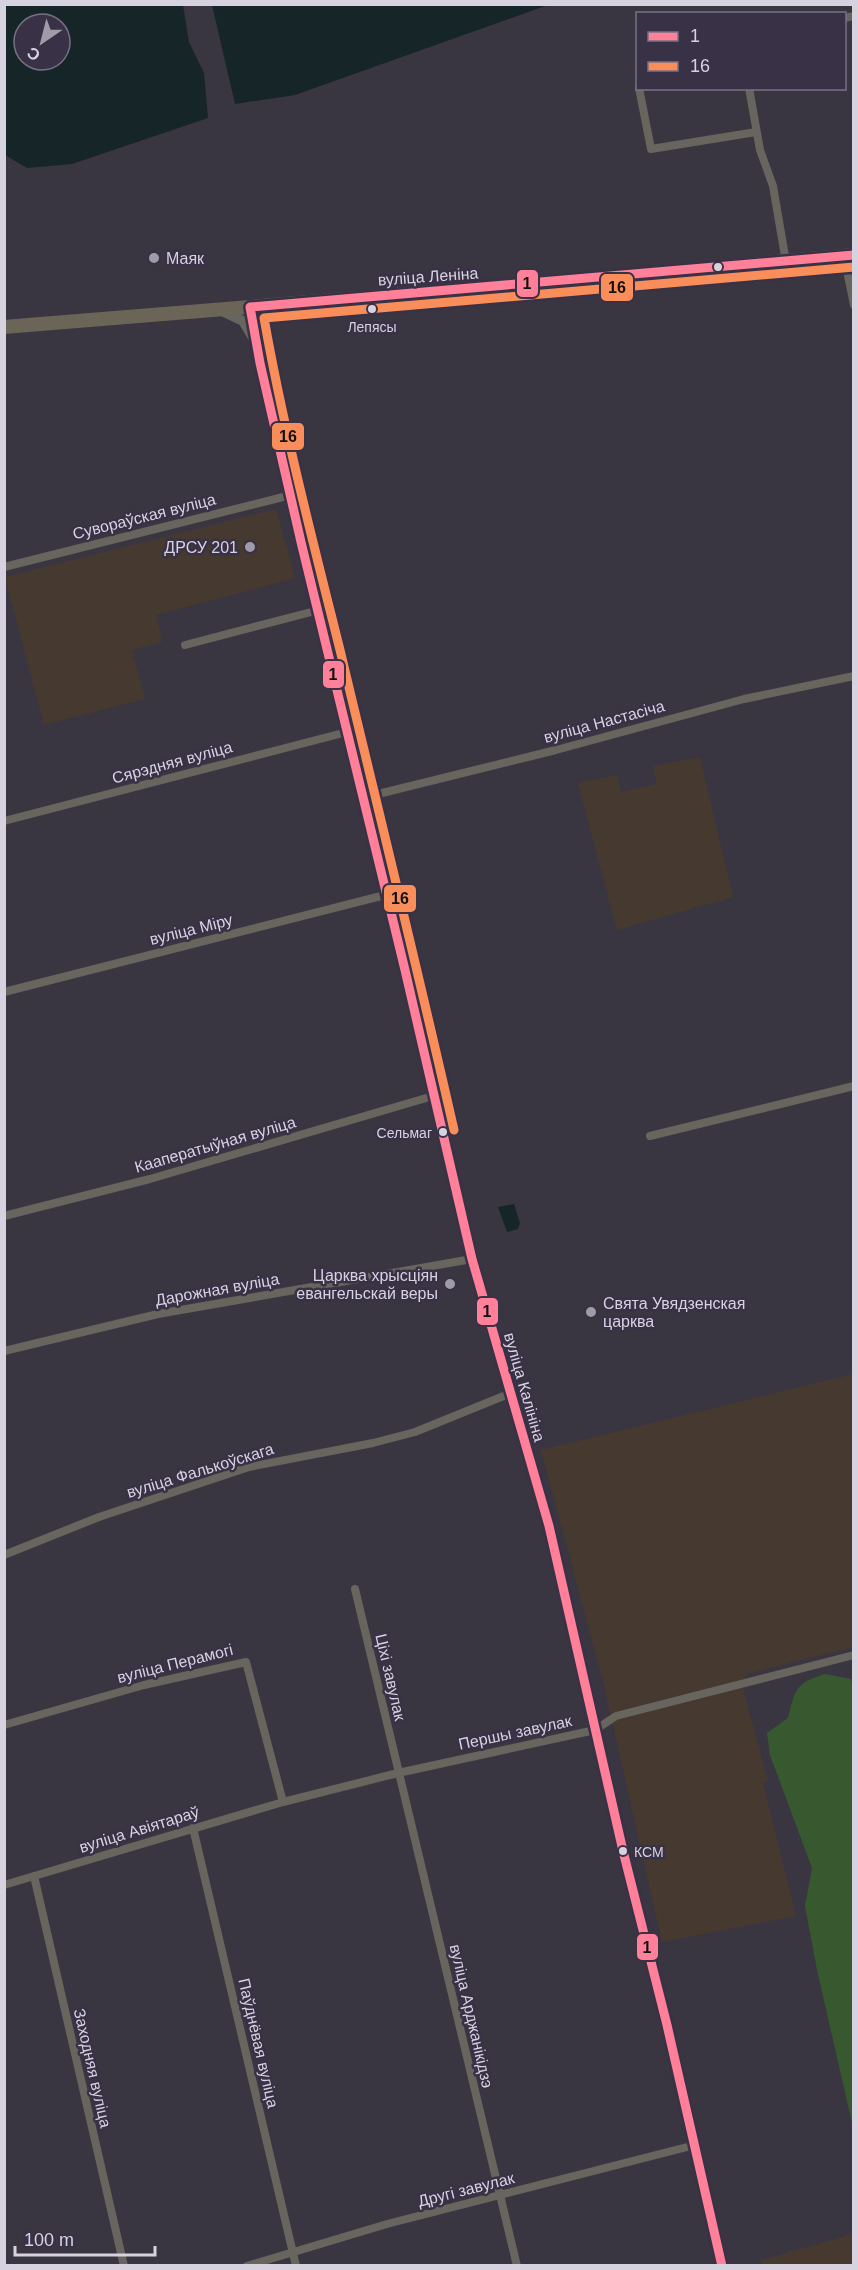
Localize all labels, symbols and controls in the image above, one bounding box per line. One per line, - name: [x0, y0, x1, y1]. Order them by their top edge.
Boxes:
- north arrow: [12, 12, 72, 72]
- legend: [636, 12, 846, 90]
- text: 1: [690, 26, 700, 46]
- text: С: [24, 43, 43, 64]
- text: 16: [690, 56, 710, 76]
- place label: Маяк: [166, 250, 205, 267]
- marker: Маяк: [147, 251, 161, 265]
- unlabelled marker: [712, 261, 724, 273]
- street label: вуліца Леніна: [377, 264, 479, 288]
- line badge: 1: [516, 269, 539, 298]
- line badge: 16: [600, 273, 634, 302]
- text: 1: [523, 275, 532, 292]
- text: 16: [608, 279, 626, 296]
- marker: Лепясы: [366, 303, 378, 315]
- place label: Лепясы: [347, 319, 397, 335]
- line badge: 16: [271, 422, 305, 451]
- text: 16: [279, 428, 297, 445]
- street label: Сувораўская вуліца: [71, 490, 217, 542]
- place label: ДРСУ 201: [164, 539, 238, 556]
- marker: ДРСУ 201: [243, 540, 257, 554]
- line badge: 1: [322, 660, 345, 689]
- text: 1: [329, 666, 338, 683]
- street label: вуліца Настасіча: [542, 697, 667, 746]
- street label: Сярэдняя вуліца: [110, 738, 234, 787]
- line badge: 16: [383, 884, 417, 913]
- text: 16: [391, 890, 409, 907]
- street label: вуліца Міру: [148, 911, 234, 948]
- street label: Кааператыўная вуліца: [133, 1113, 298, 1176]
- place label: Сельмаг: [377, 1125, 432, 1141]
- marker: Сельмаг: [437, 1126, 449, 1138]
- place label: Царква хрысціян евангельскай веры: [296, 1267, 438, 1302]
- street label: Дарожная вуліца: [154, 1270, 281, 1309]
- marker: Царква хрысціян евангельскай веры: [443, 1277, 457, 1291]
- place label: Свята Увядзенская царква: [603, 1295, 745, 1330]
- line badge: 1: [476, 1297, 499, 1326]
- text: 1: [483, 1303, 492, 1320]
- marker: Свята Увядзенская царква: [584, 1305, 598, 1319]
- street label: вуліца Калініна: [501, 1331, 548, 1444]
- street label: вуліца Фалькоўскага: [125, 1440, 276, 1501]
- street label: Ціхі завулак: [372, 1632, 409, 1723]
- street label: вуліца Перамогі: [115, 1641, 235, 1686]
- street label: Першы завулак: [457, 1712, 574, 1753]
- street label: вуліца Авіятараў: [77, 1803, 201, 1856]
- place label: КСМ: [634, 1844, 664, 1860]
- marker: КСМ: [617, 1845, 629, 1857]
- line badge: 1: [636, 1933, 659, 1961]
- text: 1: [643, 1939, 652, 1956]
- street label: вуліца Арджанікідзэ: [447, 1943, 496, 2090]
- street label: Паўднёвая вуліца: [235, 1977, 282, 2110]
- street label: Заходняя вуліца: [71, 2007, 114, 2129]
- street label: Другі завулак: [416, 2169, 517, 2210]
- scale bar: [15, 2219, 154, 2257]
- text: 100 m: [24, 2230, 74, 2250]

